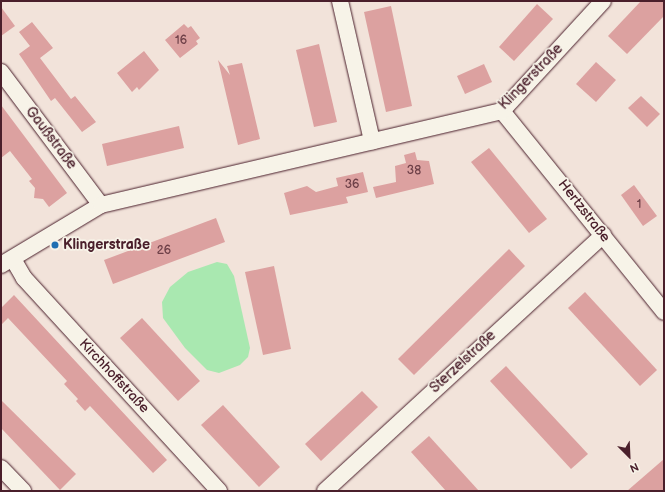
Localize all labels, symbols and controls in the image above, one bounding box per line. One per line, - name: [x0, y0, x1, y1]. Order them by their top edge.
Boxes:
- house number: 16: [175, 34, 187, 48]
- street label: Klingerstraße: [495, 41, 567, 113]
- street label: Gaußstraße: [22, 103, 80, 173]
- house number: 38: [407, 164, 421, 178]
- street label: Hertzstraße: [554, 176, 614, 246]
- house number: 36: [345, 178, 359, 192]
- house number: 1: [637, 198, 641, 212]
- place label: Klingerstraße: [63, 237, 150, 253]
- marker: Klingerstraße: [50, 240, 60, 250]
- house number: 26: [157, 244, 171, 258]
- street label: Sterzelstraße: [427, 327, 499, 397]
- street label: Kirchhoffstraße: [75, 335, 153, 417]
- north arrow: [609, 436, 649, 476]
- text: N: [628, 460, 641, 475]

